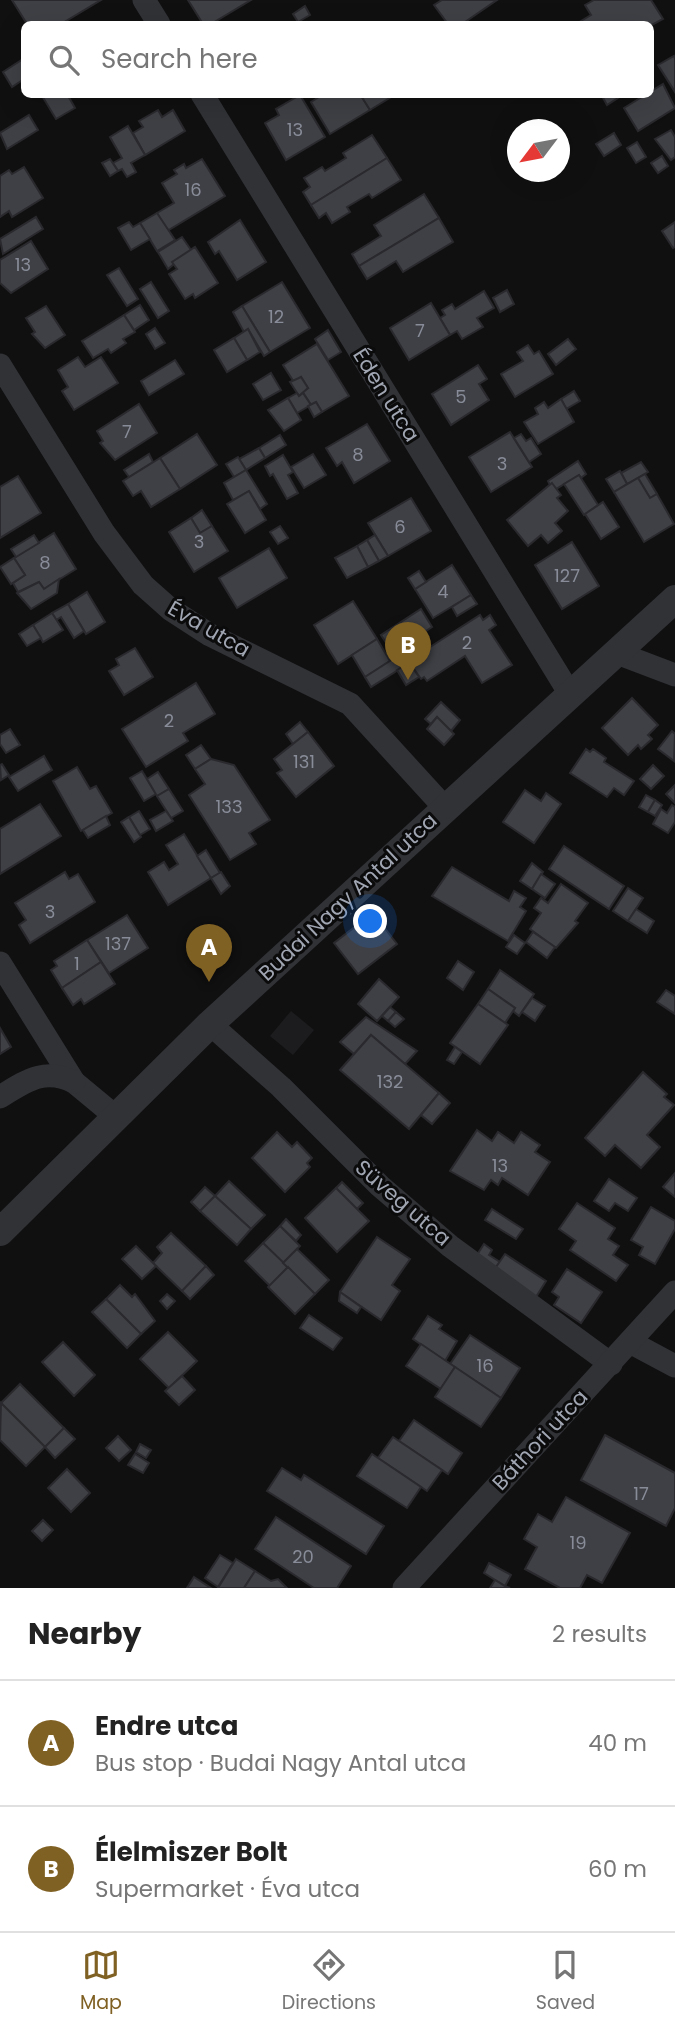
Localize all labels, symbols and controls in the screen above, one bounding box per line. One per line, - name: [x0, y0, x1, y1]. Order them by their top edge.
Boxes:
- search box: [21, 21, 654, 98]
- icon: search: [45, 41, 83, 79]
- text: Search here: [101, 41, 258, 77]
- house number: 13: [287, 117, 303, 142]
- north arrow: [507, 119, 570, 182]
- house number: 16: [184, 177, 202, 202]
- house number: 13: [15, 252, 31, 277]
- house number: 12: [268, 304, 284, 329]
- house number: 7: [415, 318, 425, 343]
- street label: Éden utca: [346, 342, 427, 447]
- house number: 5: [455, 384, 467, 409]
- house number: 7: [122, 419, 132, 444]
- house number: 8: [352, 442, 364, 467]
- house number: 3: [497, 451, 507, 476]
- house number: 6: [394, 514, 406, 539]
- house number: 3: [194, 529, 204, 554]
- house number: 8: [39, 550, 51, 575]
- house number: 127: [554, 563, 580, 588]
- house number: 4: [437, 579, 449, 604]
- street label: Éva utca: [163, 593, 256, 664]
- pin: B: [385, 622, 431, 680]
- house number: 2: [462, 630, 472, 655]
- house number: 2: [164, 708, 174, 733]
- house number: 131: [293, 749, 315, 774]
- house number: 133: [216, 794, 242, 819]
- street label: Budai Nagy Antal utca: [252, 806, 443, 987]
- house number: 3: [45, 899, 55, 924]
- your location: [353, 904, 387, 938]
- pin: A: [186, 924, 232, 982]
- house number: 137: [105, 931, 131, 956]
- house number: 1: [74, 951, 80, 976]
- house number: 132: [377, 1069, 403, 1094]
- street label: Süveg utca: [349, 1153, 458, 1252]
- house number: 13: [492, 1153, 508, 1178]
- house number: 16: [476, 1353, 494, 1378]
- street label: Báthori utca: [485, 1383, 594, 1496]
- house number: 17: [633, 1481, 649, 1506]
- house number: 19: [569, 1530, 587, 1555]
- house number: 20: [292, 1544, 314, 1569]
- text: Nearby: [28, 1612, 142, 1655]
- text: 2 results: [552, 1618, 647, 1650]
- text: Endre utca: [95, 1708, 238, 1744]
- text: A: [43, 1727, 59, 1759]
- text: 40 m: [588, 1727, 647, 1759]
- text: Bus stop · Budai Nagy Antal utca: [95, 1747, 466, 1779]
- text: Élelmiszer Bolt: [95, 1834, 288, 1870]
- text: B: [43, 1853, 59, 1885]
- text: 60 m: [588, 1853, 647, 1885]
- text: Supermarket · Éva utca: [95, 1873, 360, 1905]
- tab: Map: [80, 1946, 122, 2017]
- tab: Directions: [282, 1946, 376, 2017]
- tab: Saved: [536, 1946, 595, 2017]

